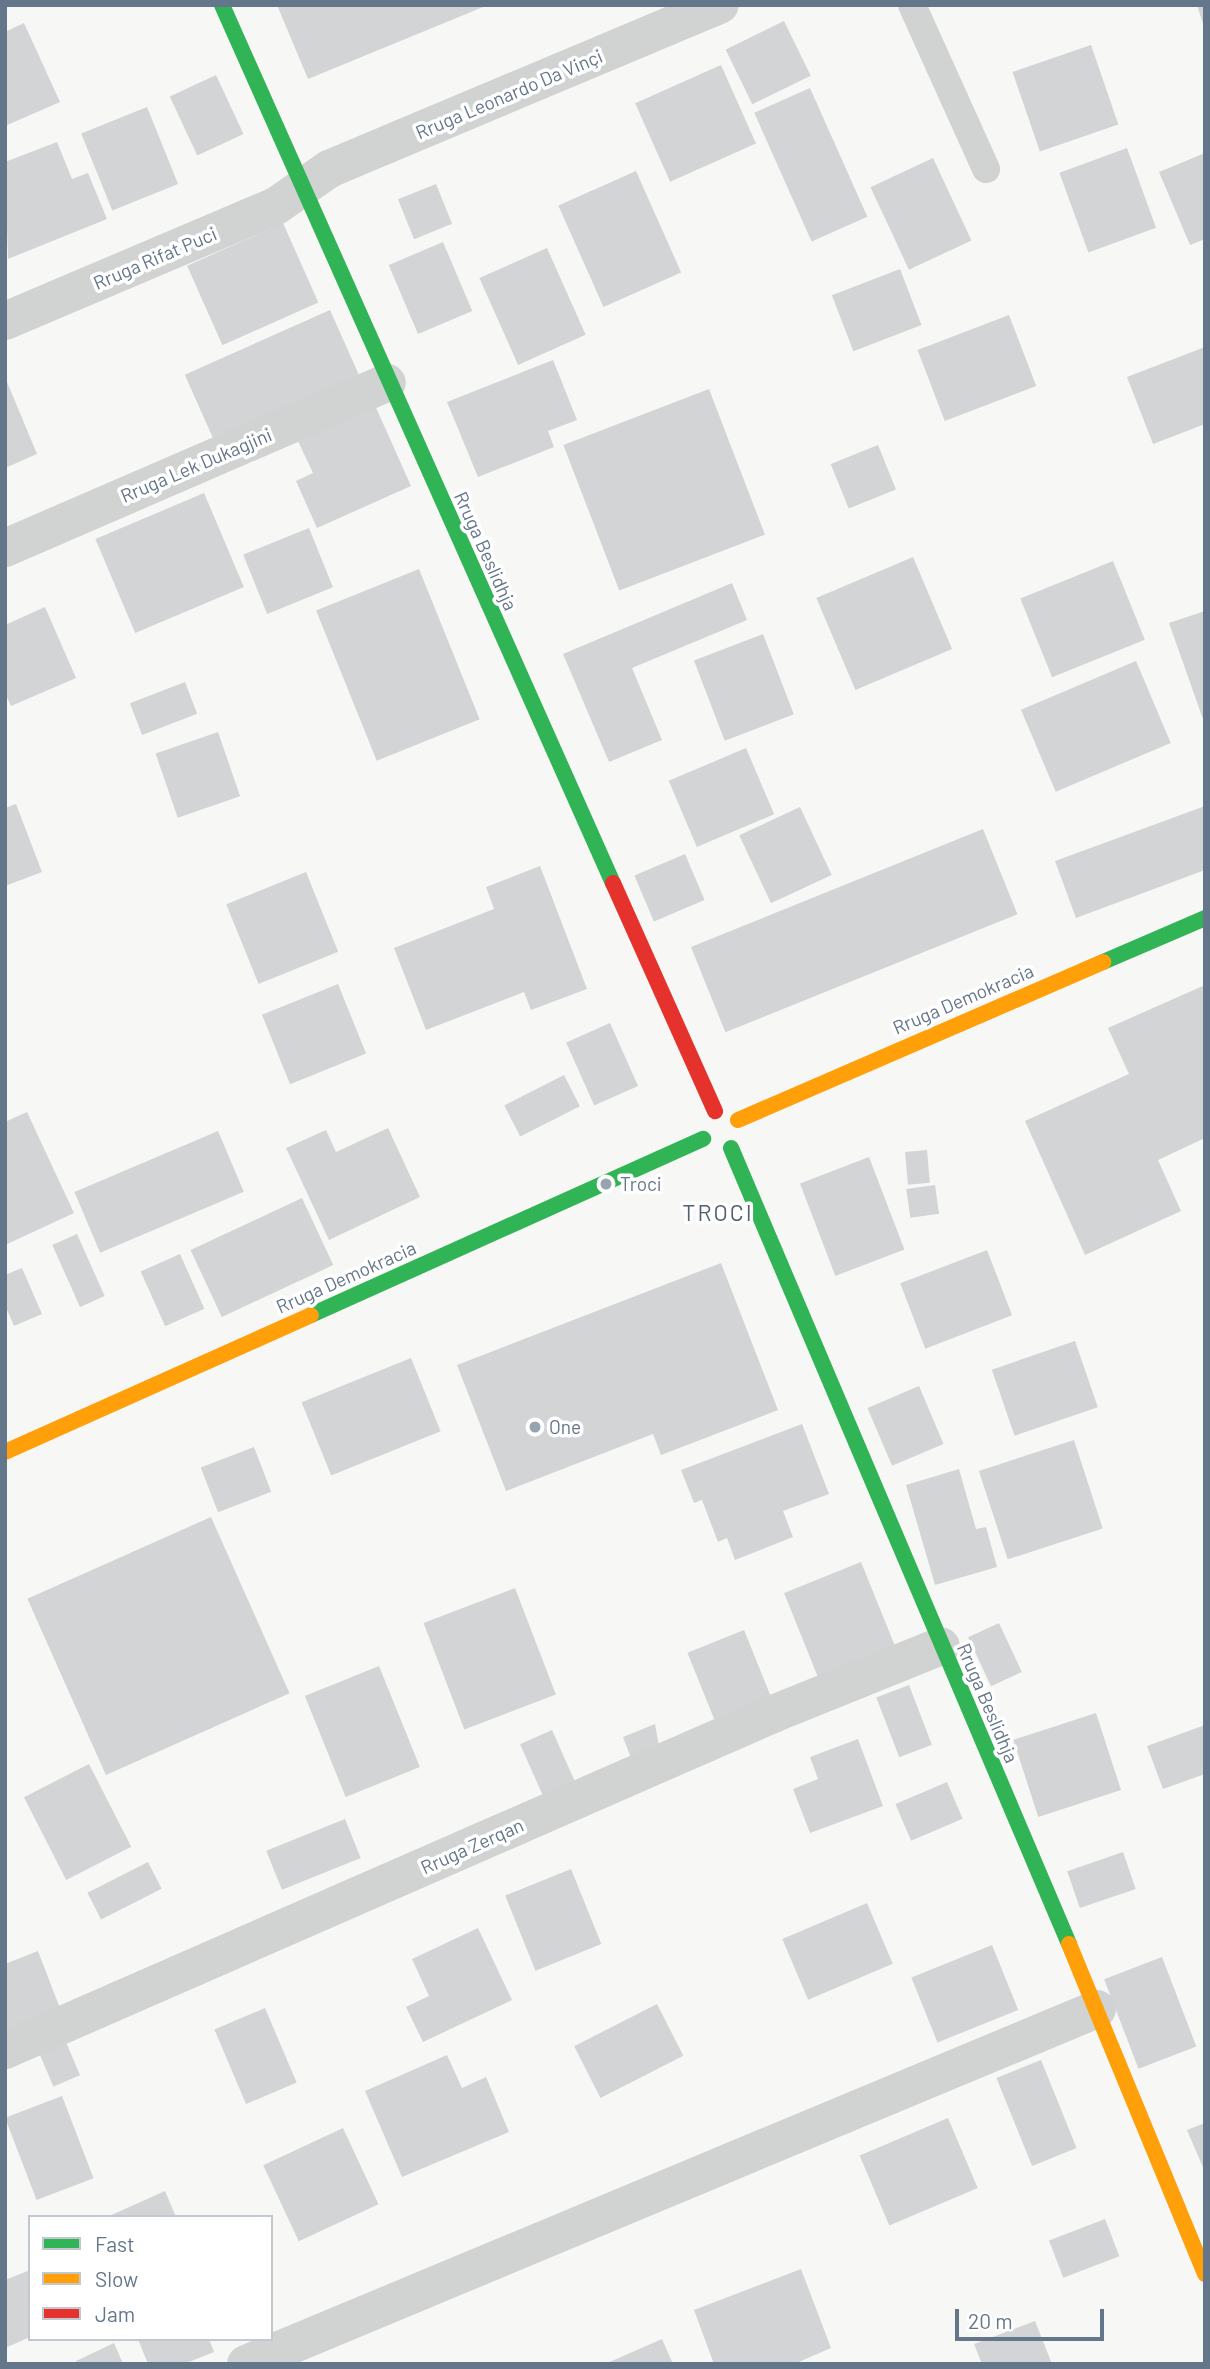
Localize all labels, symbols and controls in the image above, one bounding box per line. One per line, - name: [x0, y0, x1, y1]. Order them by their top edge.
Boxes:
- street label: Rruga Leonardo Da Vinçi: [412, 44, 606, 144]
- street label: Rruga Rifat Puci: [90, 222, 220, 294]
- street label: Rruga Lek Dukagjini: [117, 423, 275, 507]
- street label: Rruga Beslidhja: [450, 488, 522, 614]
- street label: Rruga Demokracia: [889, 959, 1037, 1039]
- place label: Troci: [620, 1173, 662, 1195]
- marker: Troci: [598, 1176, 614, 1192]
- district label: TROCI: [683, 1198, 753, 1226]
- street label: Rruga Demokracia: [273, 1236, 419, 1318]
- place label: One: [549, 1416, 581, 1438]
- marker: One: [527, 1419, 543, 1435]
- street label: Rruga Beslidhja: [953, 1640, 1023, 1766]
- street label: Rruga Zerqan: [417, 1813, 527, 1879]
- legend: [28, 2215, 273, 2341]
- text: Fast: [95, 2231, 135, 2256]
- text: Slow: [95, 2266, 138, 2291]
- scale bar: [958, 2296, 1107, 2340]
- text: Jam: [95, 2301, 135, 2326]
- text: 20 m: [968, 2308, 1013, 2333]

